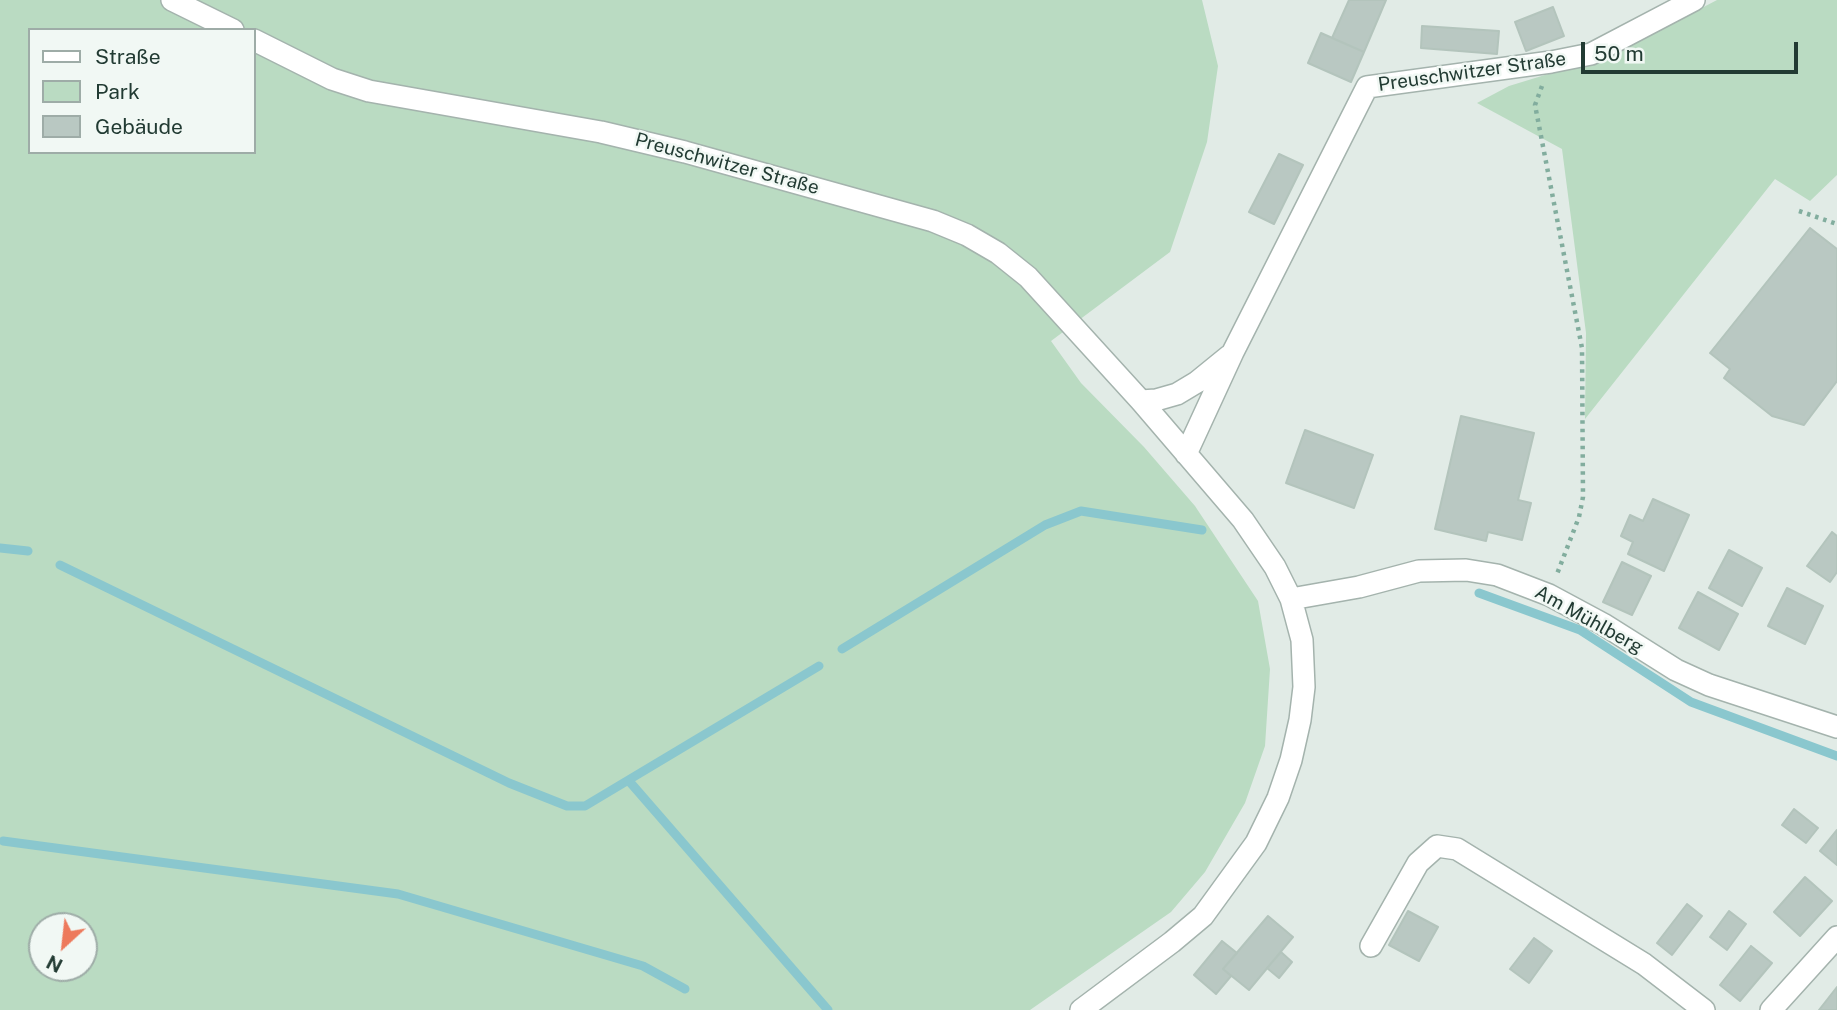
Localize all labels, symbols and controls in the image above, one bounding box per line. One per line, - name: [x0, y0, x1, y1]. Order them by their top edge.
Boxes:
- legend: [28, 28, 256, 154]
- scale bar: [1585, 28, 1802, 72]
- text: 50 m: [1594, 41, 1644, 66]
- text: Straße: [95, 44, 161, 69]
- street label: Preuschwitzer Straße: [1377, 48, 1567, 96]
- text: Park: [95, 79, 140, 104]
- text: Gebäude: [95, 114, 183, 139]
- street label: Preuschwitzer Straße: [632, 128, 822, 200]
- street label: Am Mühlberg: [1531, 581, 1647, 659]
- north arrow: [28, 912, 98, 982]
- text: N: [43, 951, 66, 977]

